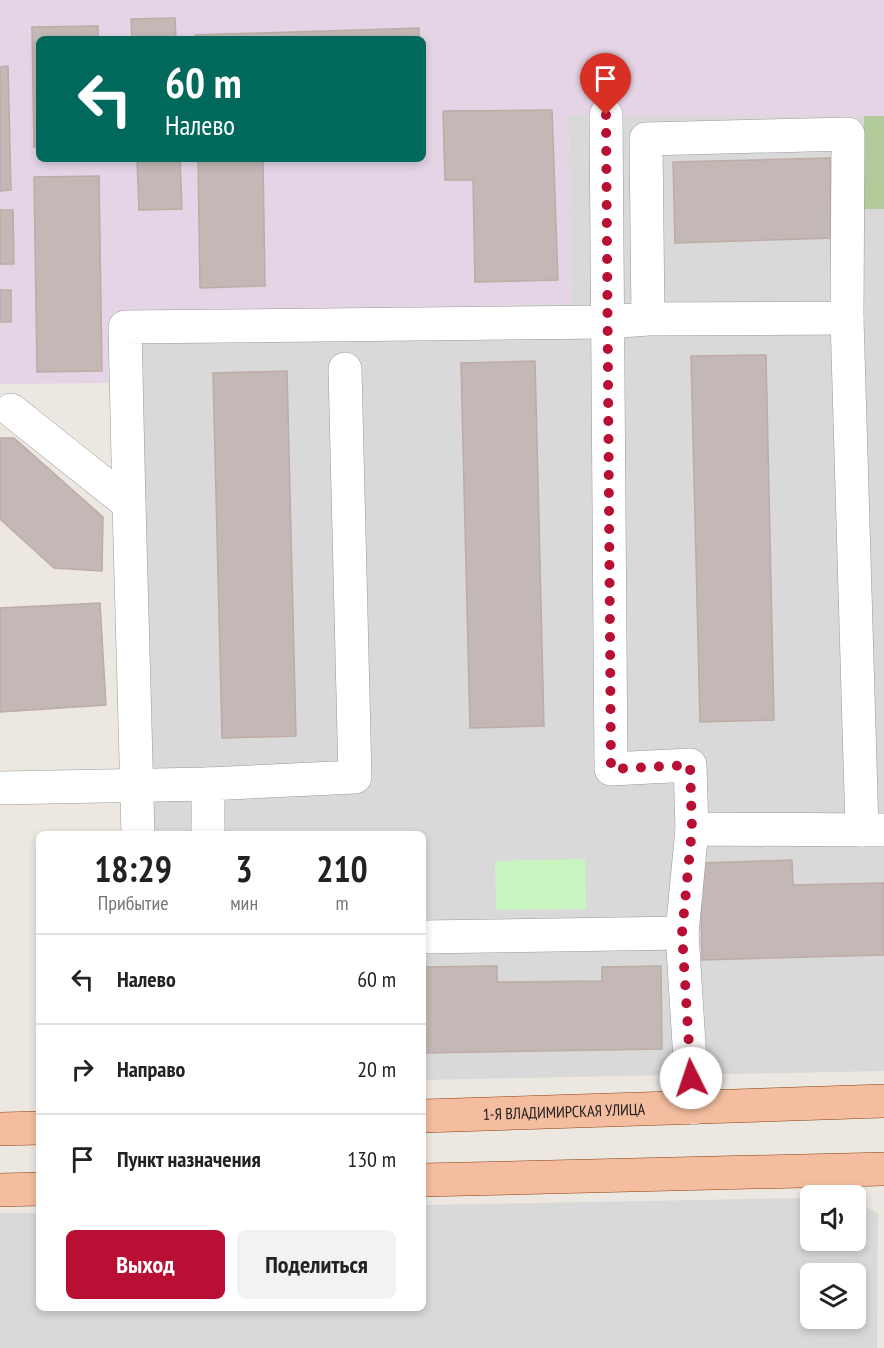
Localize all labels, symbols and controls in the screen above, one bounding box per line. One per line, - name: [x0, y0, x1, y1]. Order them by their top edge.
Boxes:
- pin: [580, 53, 631, 115]
- text: 60 m: [165, 55, 242, 110]
- icon: left: [66, 60, 144, 138]
- icon: arrive: [589, 62, 622, 95]
- text: Налево: [165, 108, 235, 142]
- text: 18:29: [94, 845, 172, 892]
- text: 3: [236, 845, 253, 892]
- text: 210: [316, 845, 368, 892]
- text: Прибытие: [98, 890, 169, 916]
- text: мин: [230, 890, 258, 916]
- text: m: [336, 890, 349, 916]
- icon: left: [66, 963, 99, 996]
- text: Налево: [117, 965, 176, 993]
- text: 60 m: [357, 965, 396, 993]
- position arrow: [659, 1046, 723, 1110]
- icon: right: [66, 1053, 99, 1086]
- text: Направо: [117, 1055, 185, 1083]
- text: 20 m: [357, 1055, 396, 1083]
- street label: 1-Я ВЛАДИМИРСКАЯ УЛИЦА: [482, 1099, 646, 1124]
- icon: arrive: [66, 1143, 99, 1176]
- text: Пункт назначения: [117, 1145, 261, 1173]
- text: 130 m: [347, 1145, 396, 1173]
- map controls: [800, 1185, 866, 1329]
- button: sound: [800, 1185, 866, 1251]
- button: Выход: [66, 1230, 225, 1299]
- button: Поделиться: [237, 1230, 396, 1299]
- button: layers: [800, 1263, 866, 1329]

